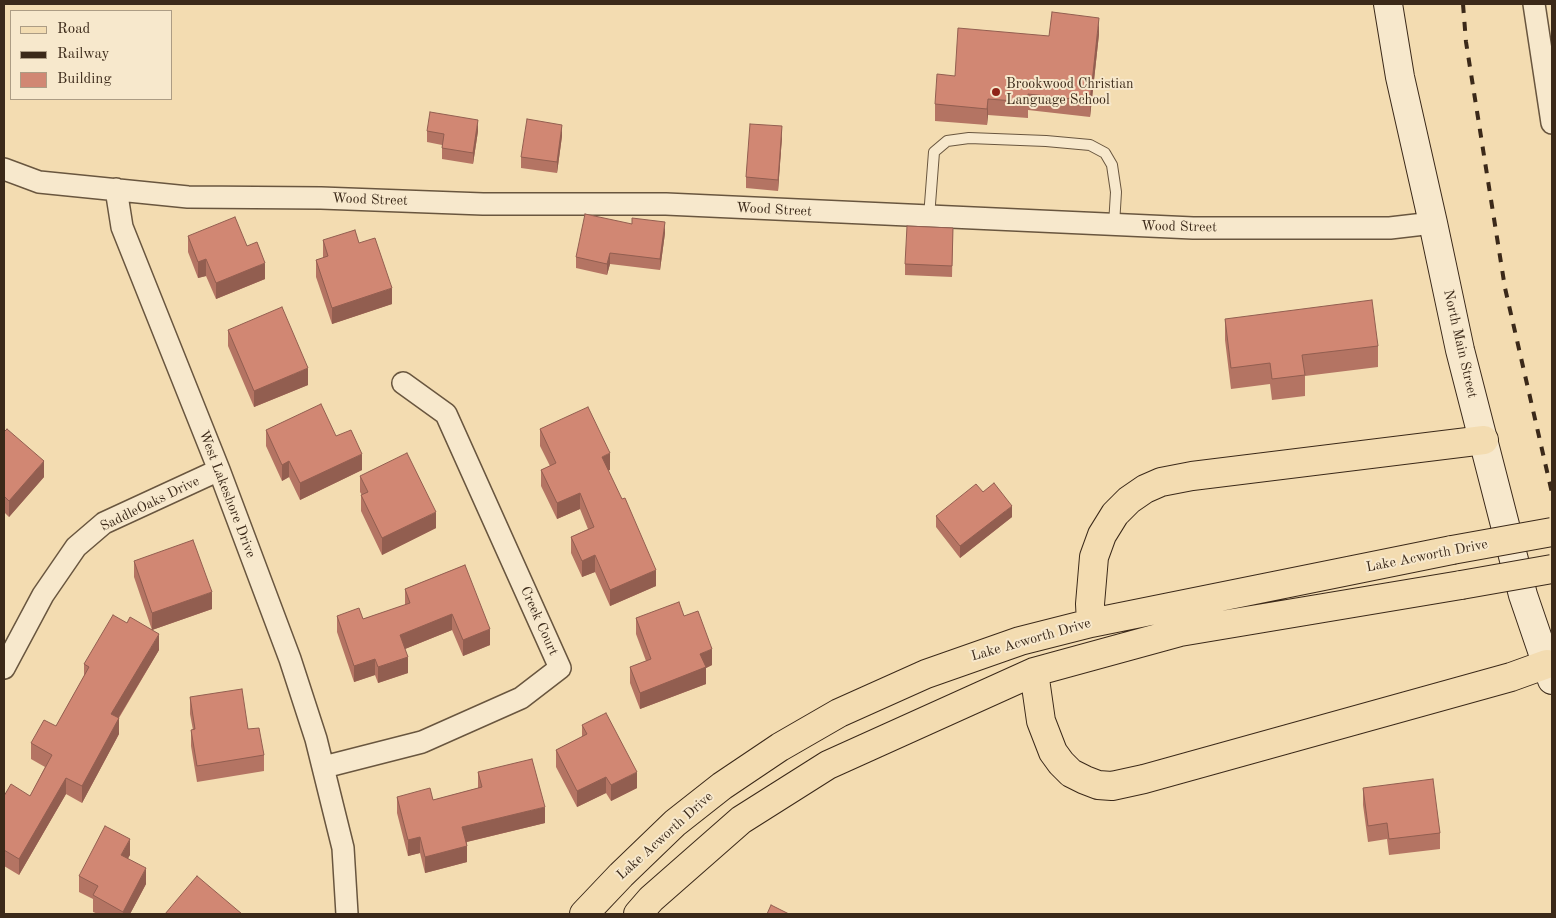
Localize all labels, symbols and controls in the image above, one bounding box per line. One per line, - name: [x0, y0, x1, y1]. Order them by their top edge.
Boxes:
- legend: [10, 10, 172, 100]
- text: Road: [57, 22, 90, 37]
- text: Railway: [57, 47, 110, 62]
- text: Building: [57, 72, 112, 87]
- place label: Brookwood Christian Language School: [1006, 76, 1134, 108]
- marker: Brookwood Christian Language School: [990, 86, 1002, 98]
- street label: Wood Street: [332, 190, 408, 210]
- street label: Wood Street: [736, 200, 812, 220]
- street label: Wood Street: [1141, 218, 1217, 236]
- street label: North Main Street: [1439, 288, 1481, 400]
- street label: West Lakeshore Drive: [195, 428, 259, 560]
- street label: SaddleOaks Drive: [98, 473, 202, 535]
- street label: Lake Acworth Drive: [1365, 536, 1489, 576]
- street label: Creek Court: [516, 584, 562, 658]
- street label: Lake Acworth Drive: [969, 615, 1093, 665]
- street label: Lake Acworth Drive: [613, 788, 717, 884]

